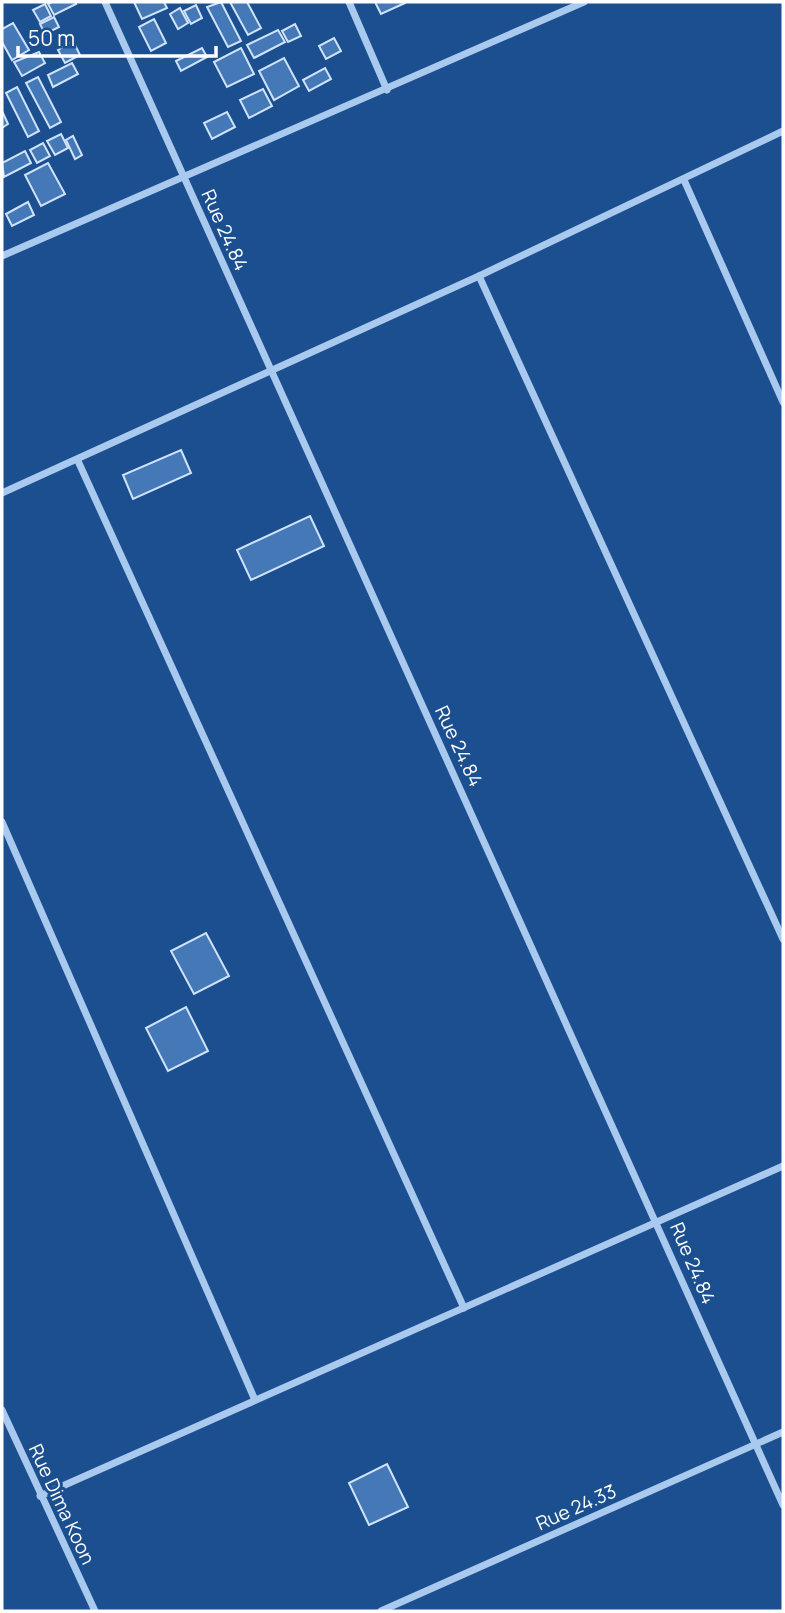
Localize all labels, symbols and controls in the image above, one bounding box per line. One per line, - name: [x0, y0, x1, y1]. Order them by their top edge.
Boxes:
- scale bar: [18, 14, 215, 58]
- text: 50 m: [28, 24, 75, 52]
- street label: Rue 24.84: [196, 185, 254, 275]
- street label: Rue 24.84: [429, 701, 489, 791]
- street label: Rue 24.84: [664, 1218, 722, 1308]
- street label: Rue Dima Koon: [23, 1440, 101, 1568]
- street label: Rue 24.33: [532, 1478, 620, 1536]

